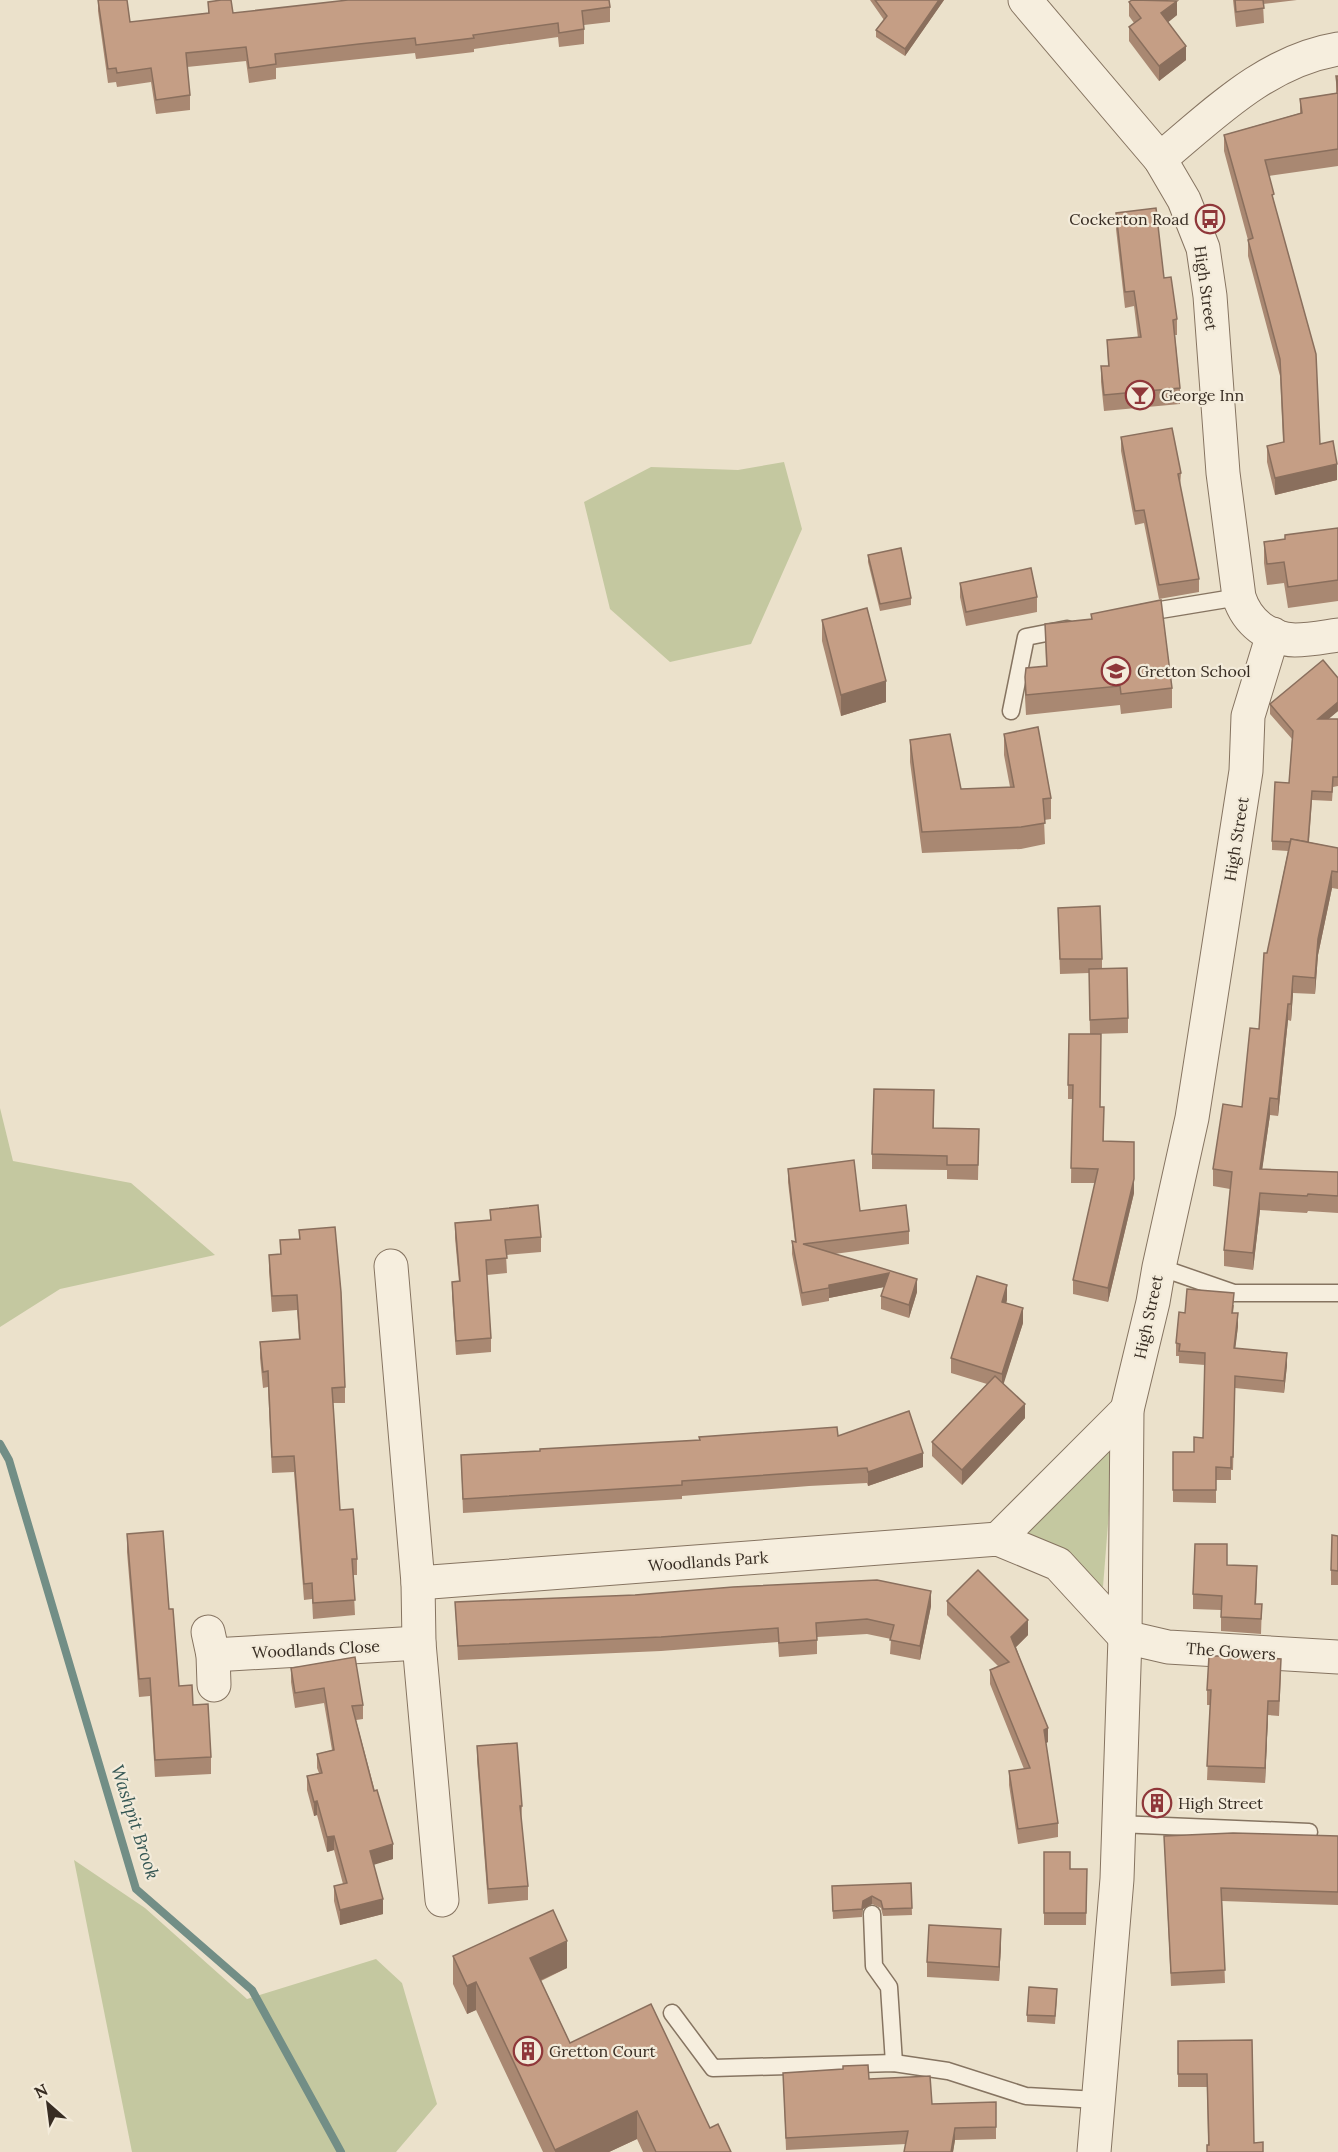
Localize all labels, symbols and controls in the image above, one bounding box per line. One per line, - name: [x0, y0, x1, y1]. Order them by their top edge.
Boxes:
- bus stop icon: Cockerton Road: [1194, 203, 1226, 235]
- place label: Cockerton Road: [1069, 209, 1189, 229]
- street label: High Street: [1190, 244, 1222, 332]
- bar icon: George Inn: [1124, 379, 1156, 411]
- place label: George Inn: [1161, 385, 1245, 405]
- school or university icon: Gretton School: [1100, 655, 1132, 687]
- place label: Gretton School: [1137, 661, 1251, 681]
- street label: High Street: [1219, 795, 1253, 883]
- street label: High Street: [1129, 1272, 1167, 1361]
- street label: Woodlands Park: [647, 1547, 769, 1575]
- street label: Woodlands Close: [252, 1636, 381, 1662]
- street label: The Gowers: [1186, 1638, 1276, 1664]
- water label: Washpit Brook: [106, 1762, 165, 1882]
- building icon: High Street: [1141, 1787, 1173, 1819]
- place label: High Street: [1178, 1793, 1264, 1813]
- building icon: Gretton Court: [512, 2035, 544, 2067]
- place label: Gretton Court: [549, 2041, 657, 2061]
- north arrow: [18, 2074, 78, 2134]
- text: N: [31, 2079, 51, 2102]

